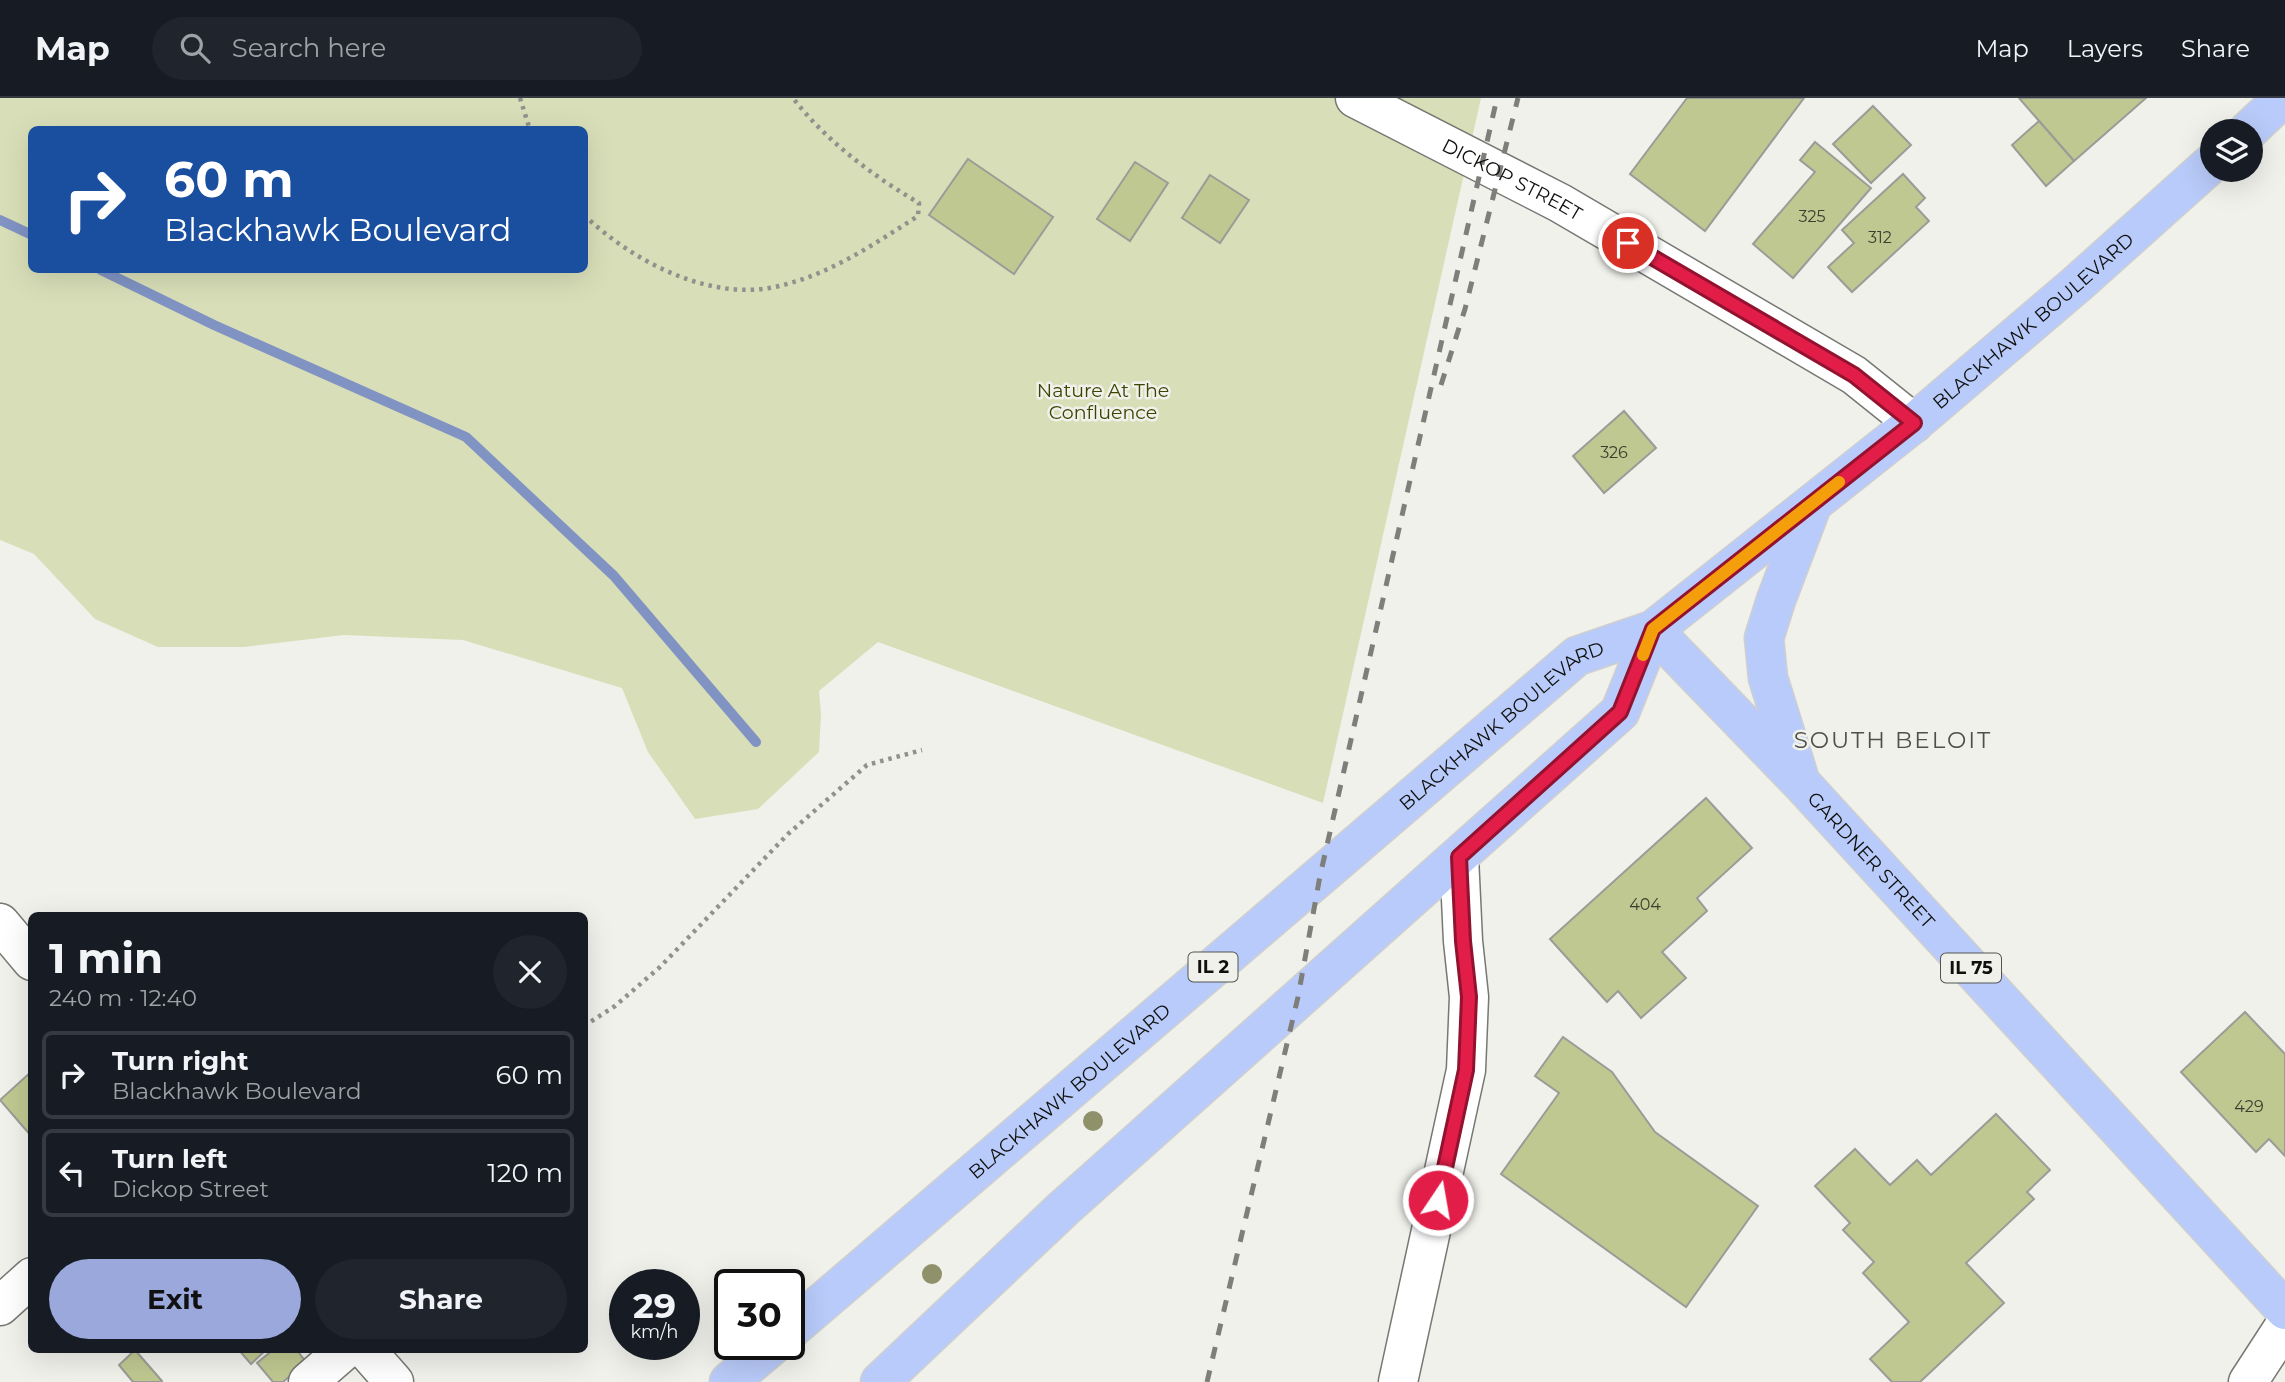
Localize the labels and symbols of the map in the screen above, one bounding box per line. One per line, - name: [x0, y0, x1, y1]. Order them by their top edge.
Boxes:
- street label: DICKOP STREET: [1438, 134, 1586, 226]
- house number: 325: [1798, 207, 1826, 226]
- pin: [1598, 213, 1658, 273]
- house number: 312: [1868, 228, 1892, 247]
- street label: BLACKHAWK BOULEVARD: [1928, 228, 2139, 414]
- park label: Nature At The Confluence: [1037, 379, 1169, 424]
- house number: 326: [1600, 443, 1628, 462]
- street label: BLACKHAWK BOULEVARD: [1395, 637, 1607, 815]
- district label: SOUTH BELOIT: [1794, 726, 1992, 754]
- street label: GARDNER STREET: [1803, 787, 1940, 933]
- house number: 404: [1629, 895, 1661, 914]
- road number: IL 2: [1188, 952, 1238, 982]
- road number: IL 75: [1941, 954, 2001, 982]
- street label: BLACKHAWK BOULEVARD: [964, 999, 1175, 1184]
- house number: 429: [2234, 1097, 2264, 1116]
- position arrow: [1401, 1163, 1475, 1237]
- speed limit sign: 30: [714, 1269, 805, 1360]

